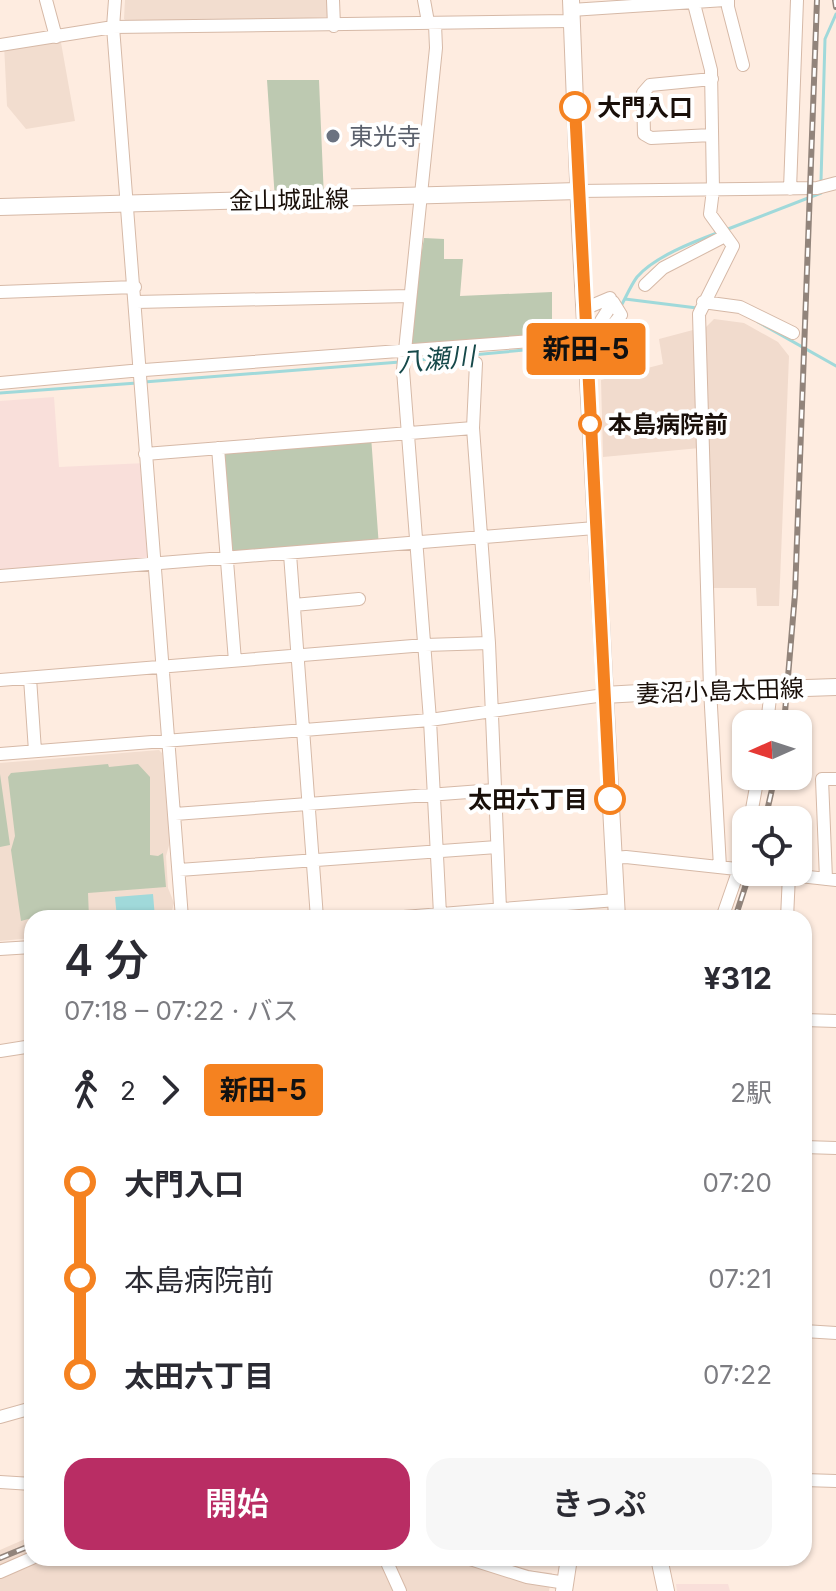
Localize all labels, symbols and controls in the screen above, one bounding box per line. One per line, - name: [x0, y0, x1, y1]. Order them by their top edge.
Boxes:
- marker: 大門入口: [560, 92, 590, 122]
- place label: 大門入口: [597, 93, 693, 122]
- place label: 東光寺: [349, 122, 421, 151]
- marker: 東光寺: [324, 127, 342, 145]
- street label: 金山城趾線: [229, 184, 349, 216]
- line badge: 新田-5: [530, 323, 642, 375]
- text: 新田-5: [543, 332, 630, 366]
- water label: 八瀬川: [396, 340, 479, 378]
- place label: 本島病院前: [608, 410, 728, 439]
- marker: 本島病院前: [579, 413, 601, 435]
- street label: 妻沼小島太田線: [636, 674, 804, 708]
- north arrow: [732, 710, 812, 790]
- map controls: [732, 710, 812, 886]
- marker: 太田六丁目: [595, 784, 625, 814]
- place label: 太田六丁目: [468, 785, 588, 814]
- button: locate: [732, 806, 812, 886]
- text: 4 分: [64, 933, 148, 987]
- text: ¥312: [704, 960, 772, 996]
- text: 07:18 – 07:22 · バス: [64, 995, 299, 1026]
- icon: walk: [64, 1068, 108, 1112]
- icon: forward: [148, 1068, 192, 1112]
- text: 新田-5: [220, 1073, 307, 1107]
- text: 2: [120, 1075, 136, 1106]
- text: 2駅: [730, 1077, 772, 1108]
- text: 大門入口: [124, 1166, 244, 1202]
- text: 07:20: [703, 1167, 772, 1198]
- text: 本島病院前: [124, 1262, 274, 1298]
- text: 07:21: [708, 1263, 772, 1294]
- text: 太田六丁目: [124, 1358, 274, 1394]
- text: 07:22: [703, 1359, 772, 1390]
- button: 開始: [64, 1458, 410, 1550]
- button: きっぷ: [426, 1458, 772, 1550]

